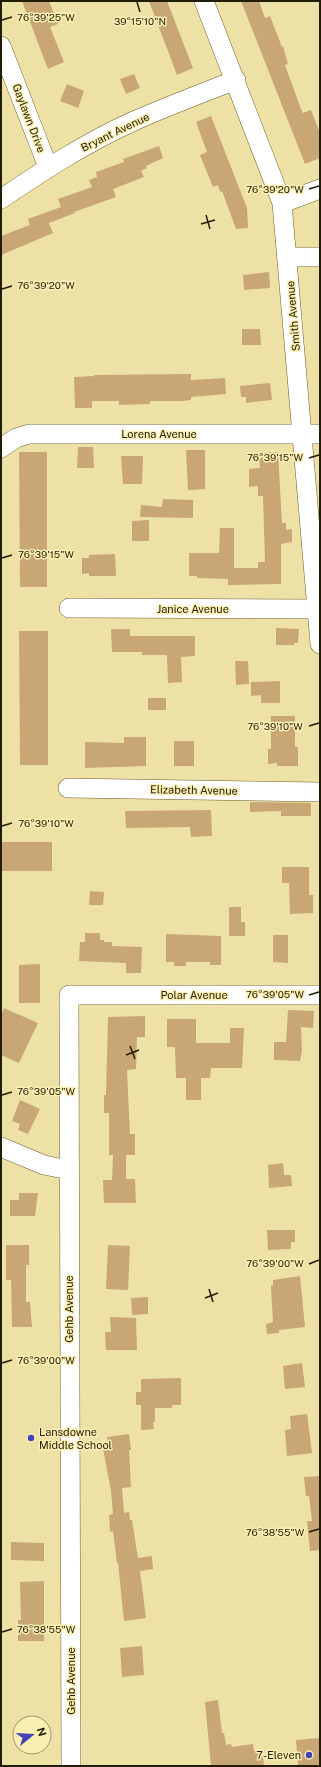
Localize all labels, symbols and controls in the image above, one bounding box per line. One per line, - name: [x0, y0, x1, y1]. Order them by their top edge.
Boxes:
- text: 76°39'25"W: [17, 11, 75, 23]
- text: 39°15'10"N: [114, 15, 166, 27]
- street label: Gaylawn Drive: [10, 82, 48, 154]
- street label: Bryant Avenue: [79, 110, 151, 154]
- text: 76°39'20"W: [246, 183, 304, 195]
- text: 76°39'20"W: [17, 279, 75, 291]
- street label: Smith Avenue: [284, 280, 302, 352]
- street label: Lorena Avenue: [121, 428, 197, 440]
- text: 76°39'15"W: [247, 451, 303, 463]
- text: 76°39'15"W: [18, 548, 74, 560]
- street label: Janice Avenue: [157, 603, 229, 615]
- text: 76°39'10"W: [247, 720, 303, 732]
- street label: Elizabeth Avenue: [150, 783, 238, 797]
- text: 76°39'10"W: [18, 817, 74, 829]
- text: 76°39'05"W: [246, 988, 304, 1000]
- street label: Polar Avenue: [160, 989, 228, 1001]
- text: 76°39'05"W: [17, 1085, 75, 1097]
- text: 76°39'00"W: [246, 1257, 304, 1269]
- street label: Gehb Avenue: [63, 1275, 75, 1343]
- text: 76°39'00"W: [17, 1354, 75, 1366]
- place label: Lansdowne Middle School: [39, 1426, 112, 1451]
- marker: Lansdowne Middle School: [26, 1433, 36, 1443]
- text: 76°38'55"W: [246, 1526, 305, 1538]
- text: 76°38'55"W: [17, 1623, 76, 1635]
- street label: Gehb Avenue: [65, 1647, 77, 1715]
- north arrow: [12, 1715, 52, 1755]
- text: N: [34, 1726, 49, 1738]
- place label: 7-Eleven: [256, 1749, 301, 1761]
- marker: 7-Eleven: [304, 1750, 314, 1760]

